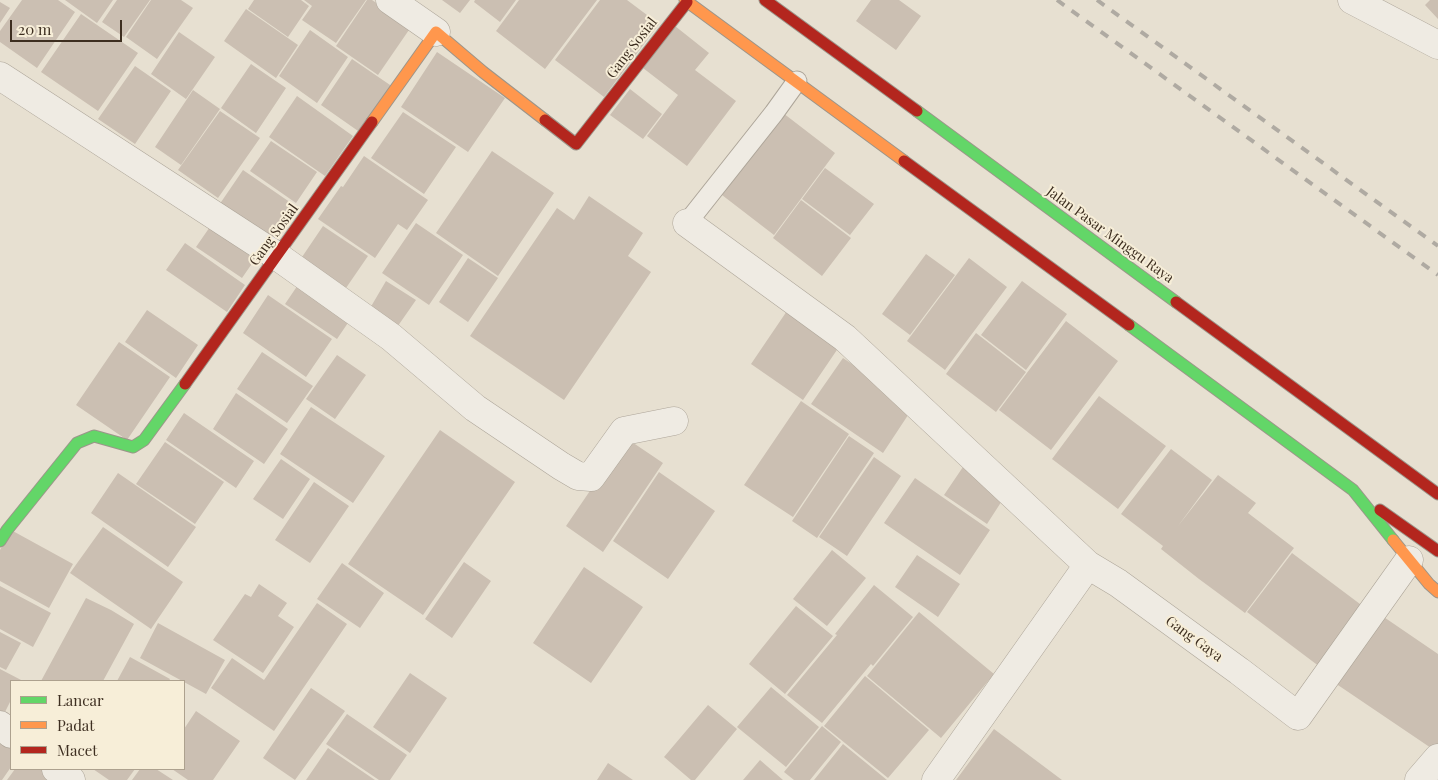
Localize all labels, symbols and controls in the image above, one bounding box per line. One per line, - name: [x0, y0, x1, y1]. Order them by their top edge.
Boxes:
- scale bar: [12, 10, 125, 42]
- street label: Gang Sosial: [603, 14, 661, 82]
- text: 20 m: [18, 19, 51, 39]
- street label: Jalan Pasar Minggu Raya: [1043, 183, 1177, 287]
- street label: Gang Sosial: [246, 201, 302, 269]
- street label: Gang Gaya: [1162, 613, 1226, 665]
- legend: [10, 680, 185, 770]
- text: Lancar: [57, 690, 104, 710]
- text: Padat: [57, 715, 95, 735]
- text: Macet: [57, 740, 98, 760]

